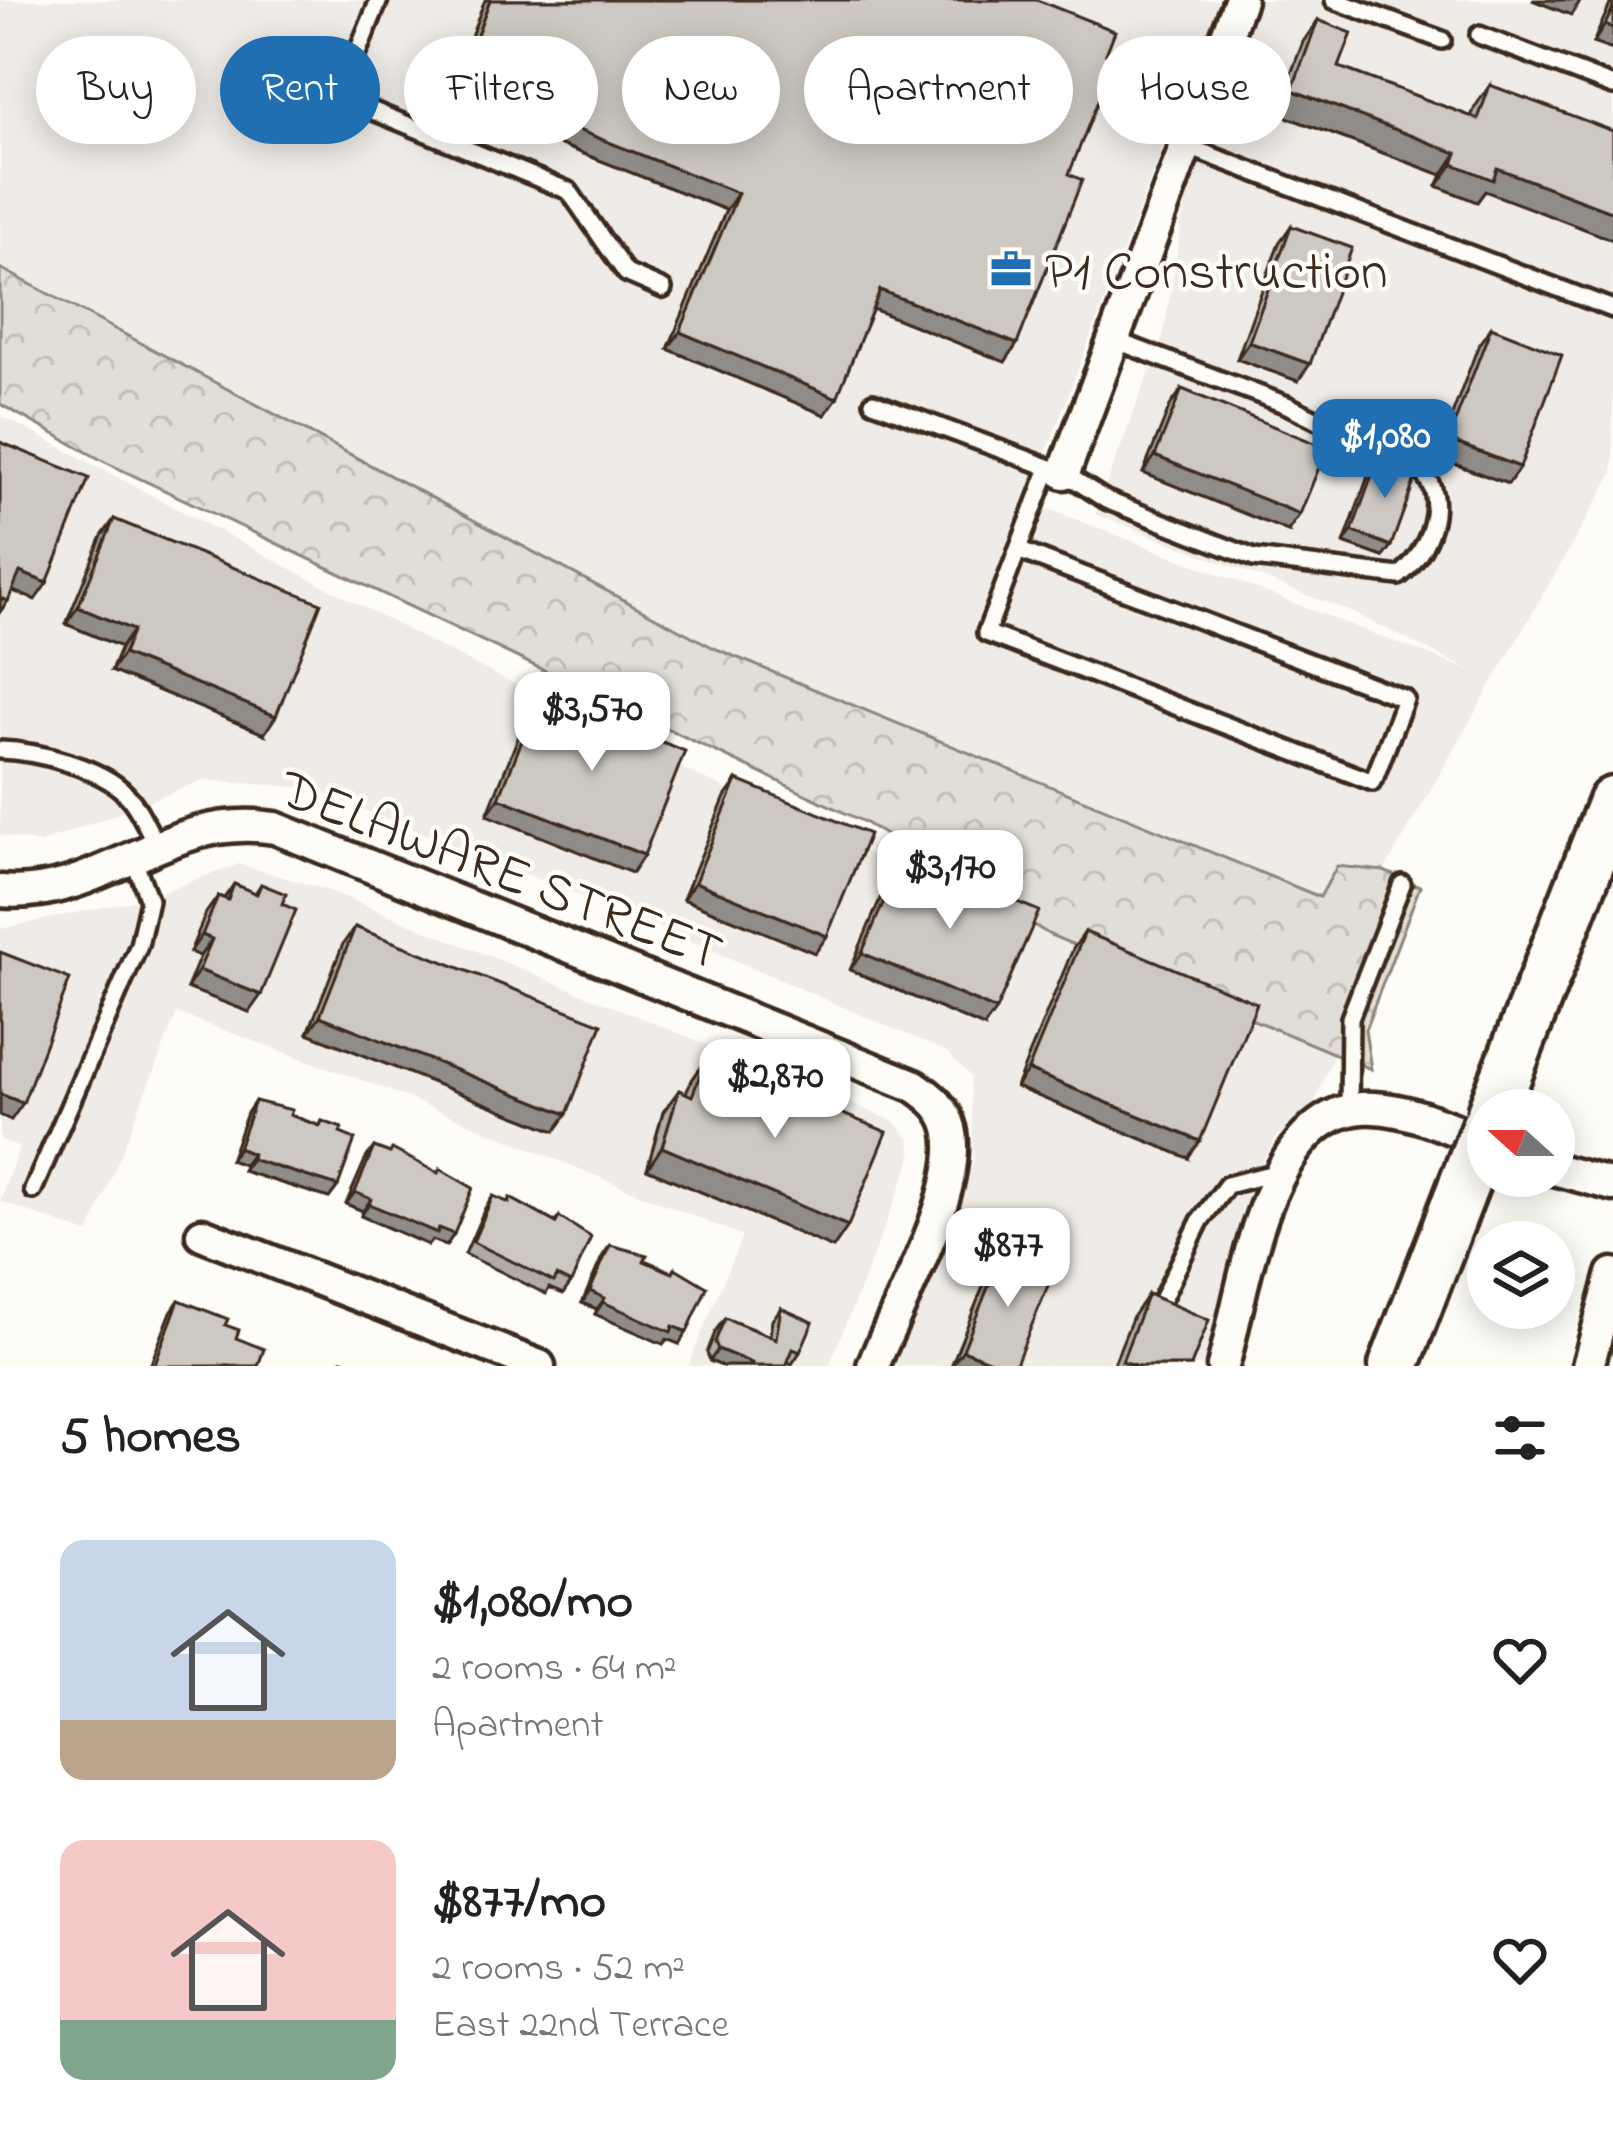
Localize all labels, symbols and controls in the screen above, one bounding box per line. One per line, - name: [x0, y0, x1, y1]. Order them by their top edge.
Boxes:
- chip: Buy: [36, 36, 196, 144]
- chip: Rent: [220, 36, 380, 144]
- chip: Filters: [404, 36, 598, 144]
- chip: New: [622, 36, 780, 144]
- chip: Apartment: [804, 36, 1073, 144]
- chip: House: [1097, 36, 1291, 144]
- place label: P1 Construction: [1045, 236, 1388, 314]
- office icon: P1 Construction: [988, 246, 1034, 292]
- pin: $1,080: [1287, 399, 1483, 501]
- text: $1,080: [1339, 409, 1431, 466]
- pin: $3,570: [494, 672, 690, 774]
- text: $3,570: [541, 682, 643, 739]
- street label: DELAWARE STREET: [265, 752, 733, 994]
- pin: $3,170: [852, 830, 1048, 932]
- text: $3,170: [904, 840, 996, 897]
- pin: $2,870: [677, 1039, 873, 1141]
- text: $2,870: [726, 1049, 824, 1106]
- north arrow: [1467, 1089, 1575, 1197]
- map controls: [1467, 1089, 1575, 1329]
- pin: $877: [937, 1208, 1079, 1310]
- text: $877: [973, 1218, 1043, 1275]
- button: layers: [1467, 1221, 1575, 1329]
- text: 5 homes: [60, 1401, 241, 1476]
- icon: filters: [1487, 1405, 1553, 1471]
- text: $1,080/mo: [432, 1566, 633, 1641]
- icon: home: [156, 1588, 300, 1732]
- icon: heart: [1487, 1627, 1553, 1693]
- text: 2 rooms · 64 m²: [432, 1641, 677, 1698]
- text: Apartment: [432, 1698, 604, 1755]
- text: $877/mo: [432, 1866, 606, 1941]
- icon: home: [156, 1888, 300, 2032]
- icon: heart: [1487, 1927, 1553, 1993]
- text: 2 rooms · 52 m²: [432, 1941, 685, 1998]
- text: East 22nd Terrace: [432, 1998, 729, 2055]

